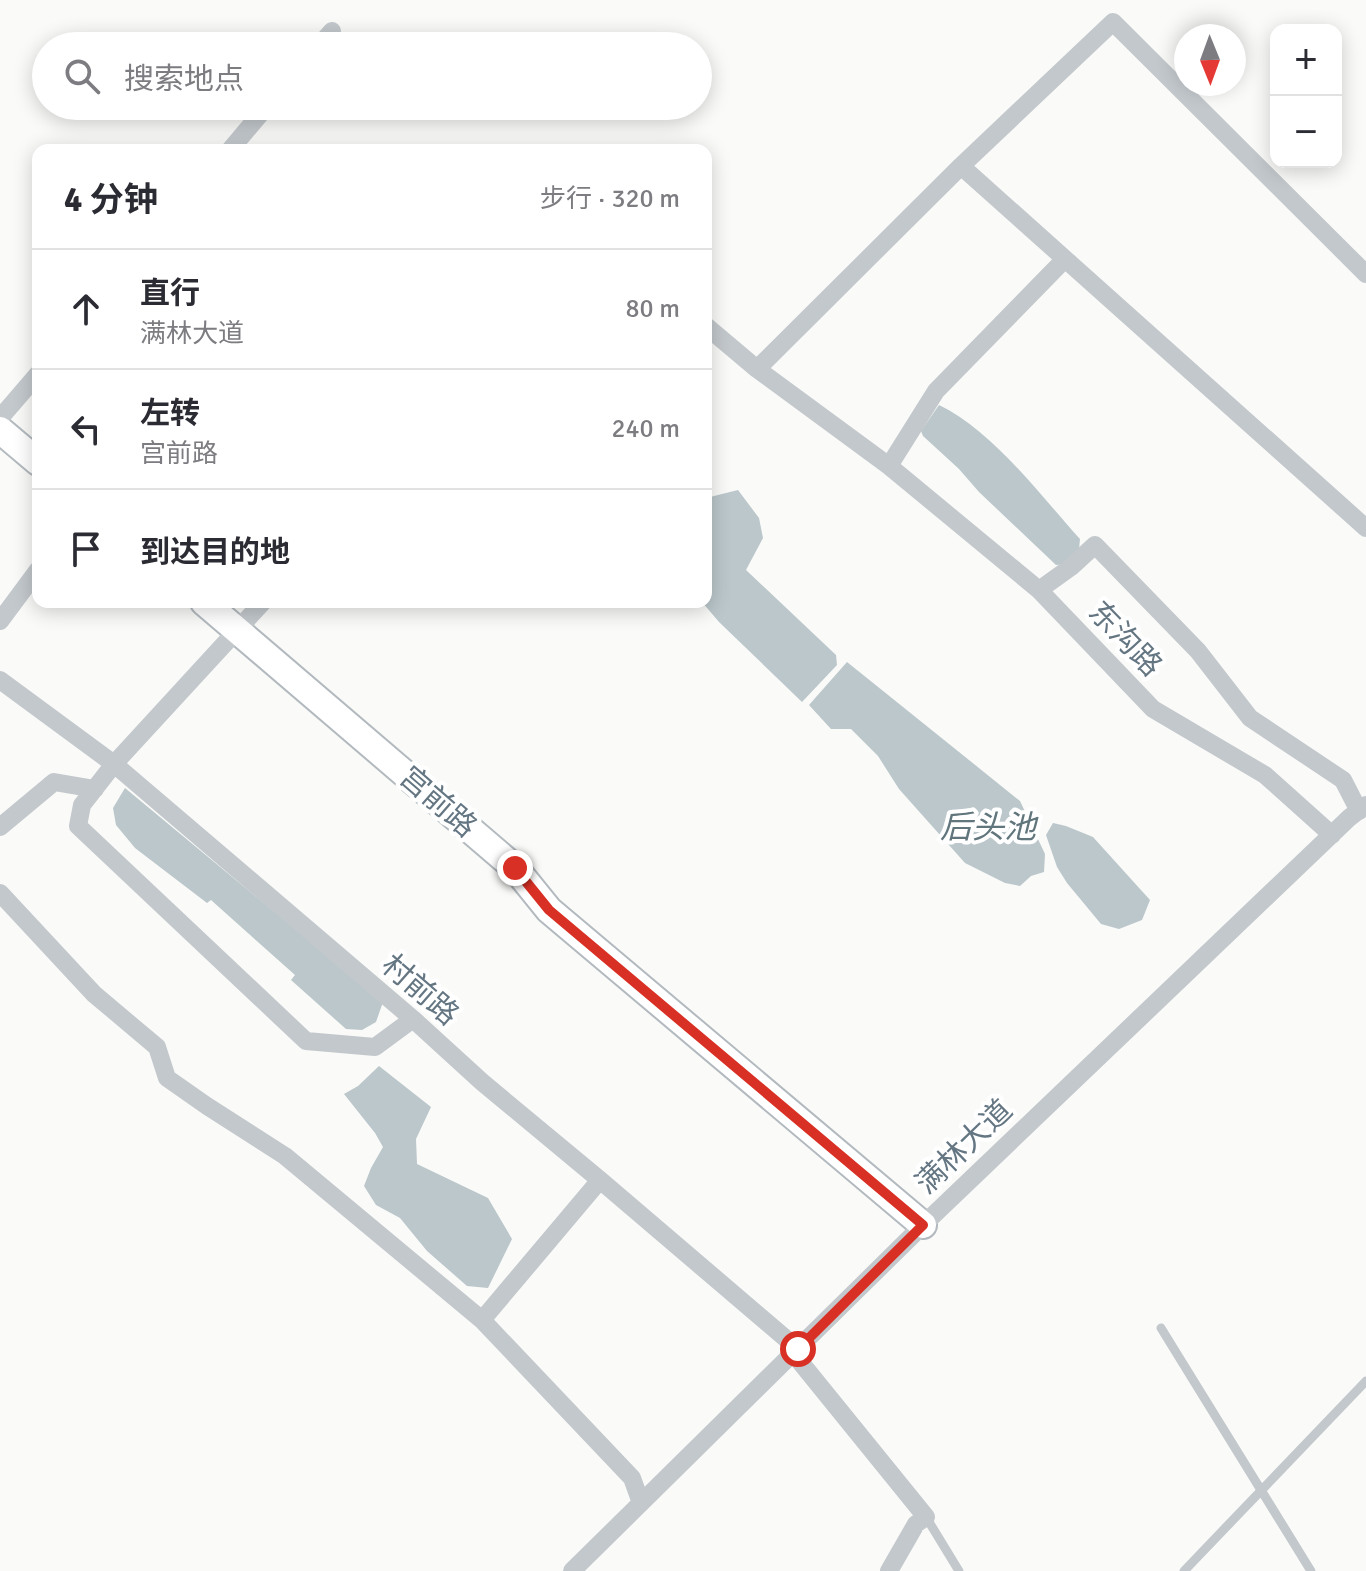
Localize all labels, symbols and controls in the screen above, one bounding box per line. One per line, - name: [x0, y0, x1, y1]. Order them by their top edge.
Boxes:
- north arrow: [1174, 24, 1246, 96]
- map controls: [1270, 24, 1342, 168]
- button: +: [1270, 24, 1342, 96]
- search box: [32, 32, 712, 120]
- icon: search: [60, 54, 104, 98]
- text: 搜索地点: [124, 61, 244, 98]
- button: −: [1270, 96, 1342, 168]
- text: 4 分钟: [64, 179, 158, 221]
- text: 步行 · 320 m: [540, 183, 680, 215]
- text: 直行: [140, 275, 200, 312]
- icon: ahead: [64, 287, 108, 331]
- text: 80 m: [625, 293, 680, 325]
- text: 满林大道: [140, 318, 244, 350]
- text: 左转: [140, 395, 200, 432]
- icon: left: [64, 407, 108, 451]
- text: 240 m: [611, 413, 680, 445]
- text: 宫前路: [140, 438, 218, 470]
- icon: arrive: [64, 527, 108, 571]
- text: 到达目的地: [140, 534, 290, 571]
- street label: 东沟路: [1080, 594, 1170, 684]
- street label: 宫前路: [392, 759, 484, 845]
- water label: 后头池: [940, 808, 1039, 847]
- route end: [497, 850, 533, 886]
- street label: 村前路: [374, 947, 466, 1033]
- street label: 满林大道: [908, 1092, 1020, 1202]
- route start: [780, 1331, 816, 1367]

